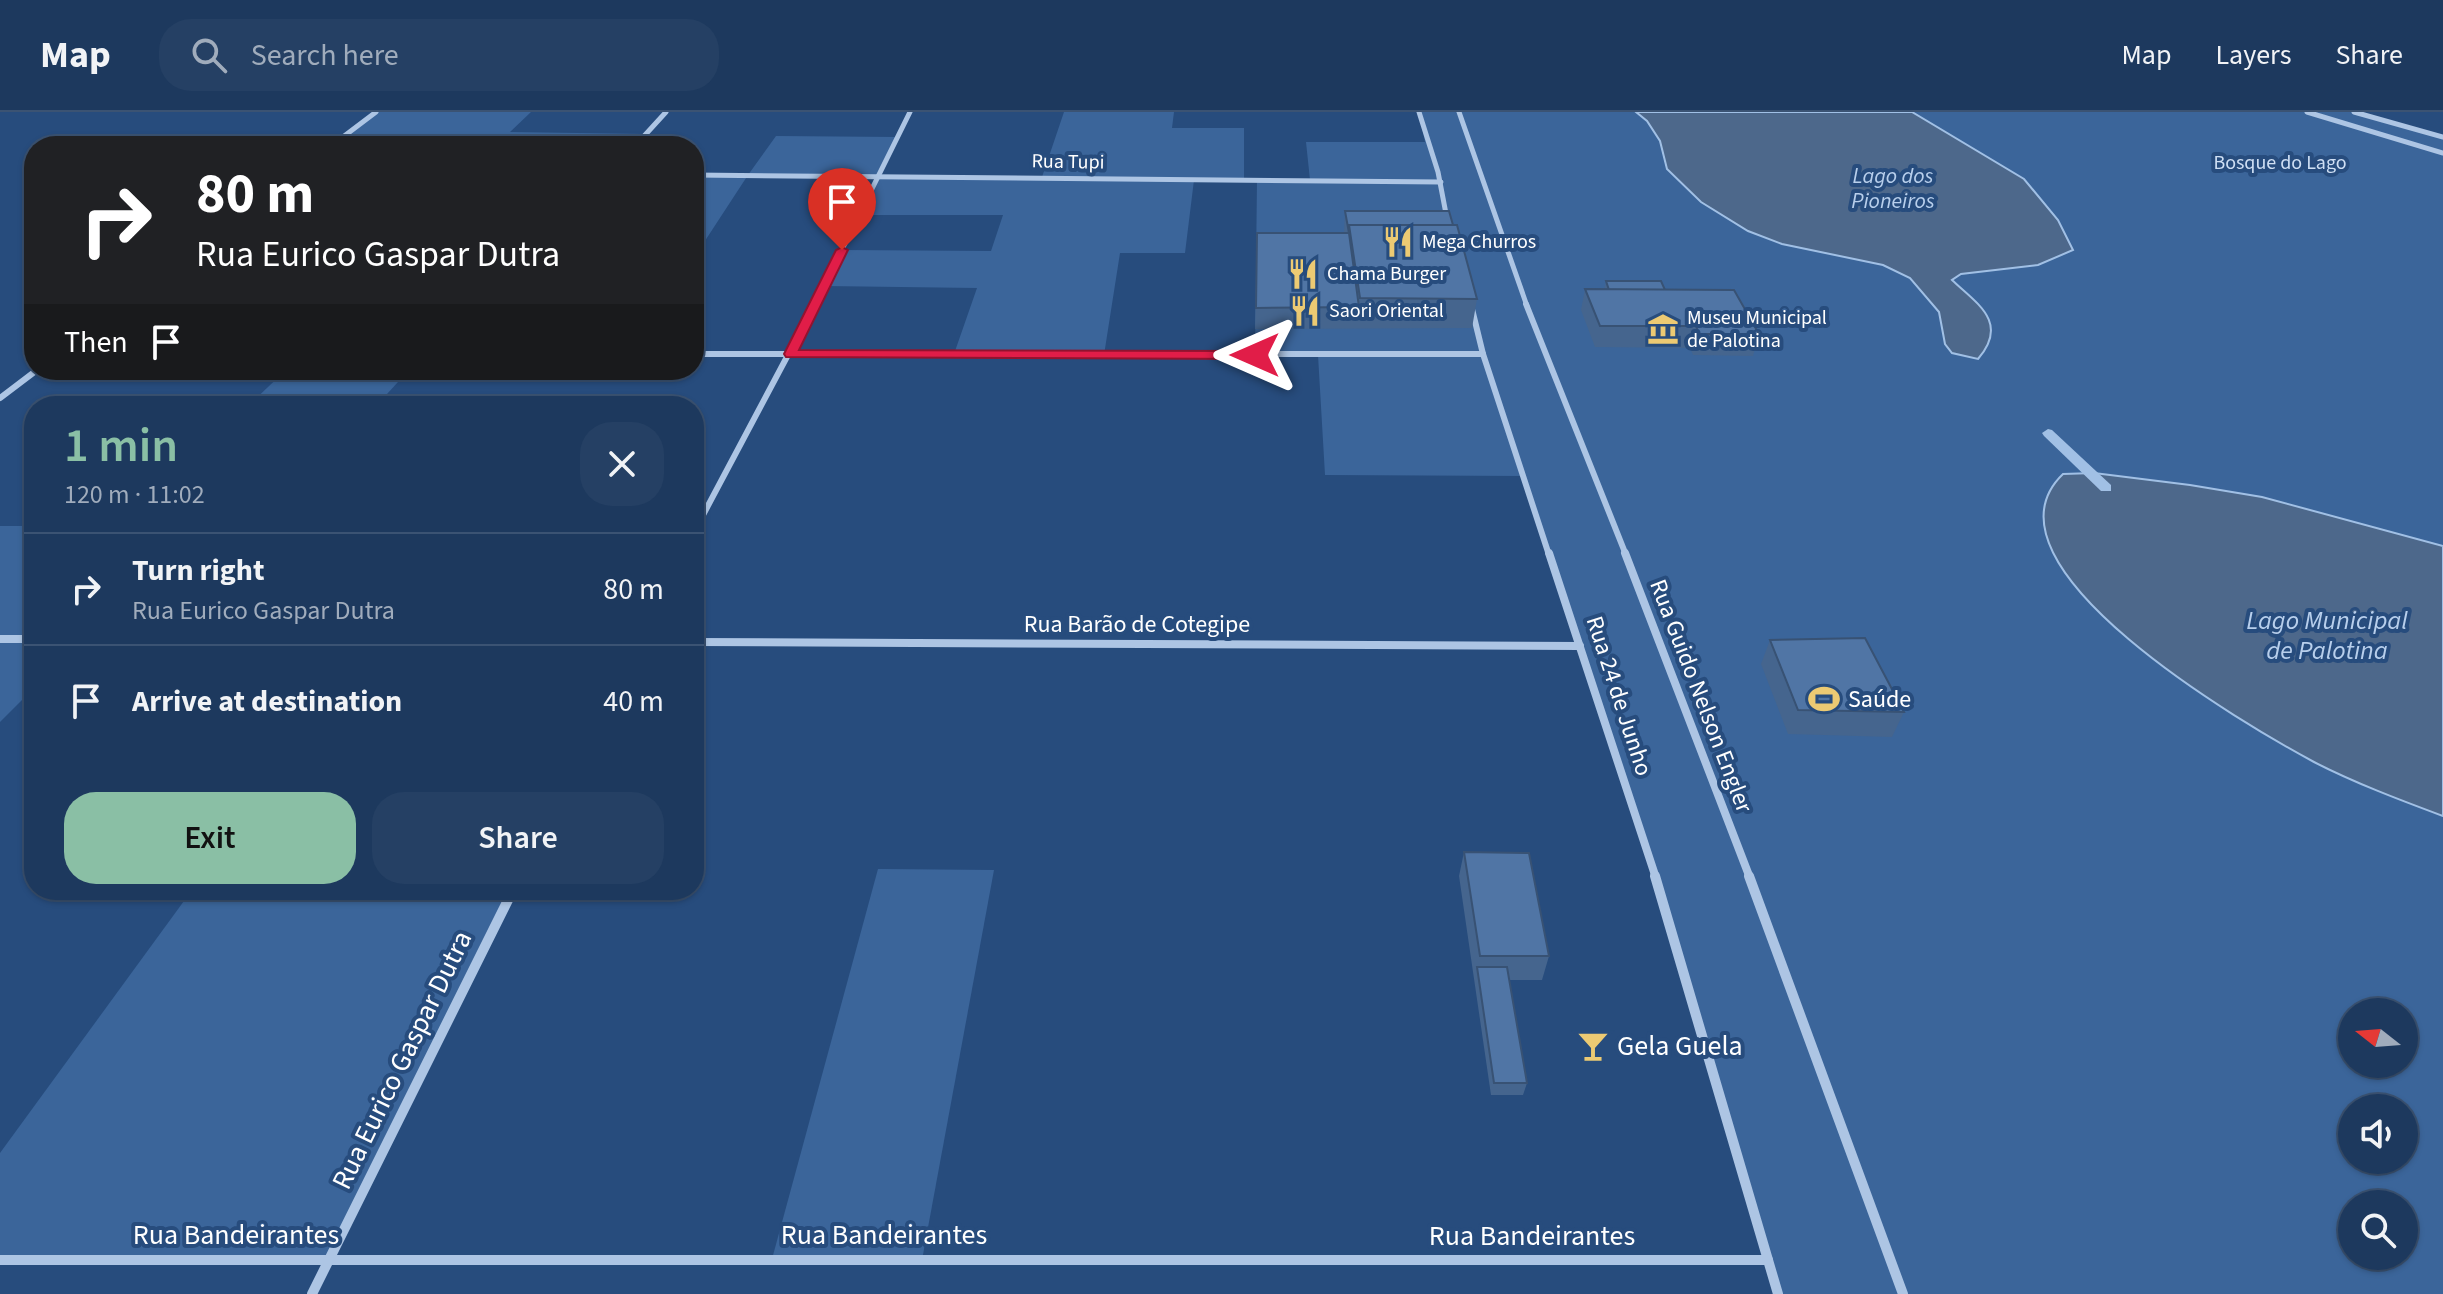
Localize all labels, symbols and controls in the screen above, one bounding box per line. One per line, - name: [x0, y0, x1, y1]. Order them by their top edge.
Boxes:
- search box: [159, 19, 719, 91]
- text: Map: [40, 28, 111, 82]
- icon: search: [187, 33, 231, 77]
- text: Search here: [251, 34, 399, 77]
- text: Map: [2121, 35, 2171, 75]
- text: Layers: [2215, 35, 2291, 75]
- text: Share: [2335, 35, 2403, 75]
- street label: Rua Tupi: [1031, 147, 1105, 177]
- park label: Bosque do Lago: [2213, 149, 2347, 177]
- text: 80 m: [196, 155, 314, 234]
- water label: Lago dos Pioneiros: [1851, 160, 1935, 217]
- icon: right: [64, 168, 168, 272]
- pin: [808, 168, 876, 250]
- icon: arrive: [820, 180, 864, 224]
- restaurant icon: Mega Churros: [1381, 225, 1415, 259]
- place label: Mega Churros: [1422, 228, 1536, 256]
- text: Rua Eurico Gaspar Dutra: [196, 229, 560, 280]
- restaurant icon: Chama Burger: [1286, 257, 1320, 291]
- place label: Chama Burger: [1327, 260, 1446, 288]
- restaurant icon: Saori Oriental: [1288, 294, 1322, 328]
- place label: Saori Oriental: [1329, 297, 1444, 325]
- place label: Museu Municipal de Palotina: [1687, 304, 1827, 355]
- museum icon: Museu Municipal de Palotina: [1646, 312, 1680, 346]
- position arrow: [1213, 313, 1297, 397]
- icon: arrive: [144, 320, 188, 364]
- text: Then: [64, 321, 128, 364]
- text: 1 min: [64, 412, 178, 480]
- button: close: [580, 422, 664, 506]
- text: 120 m · 11:02: [64, 476, 205, 513]
- text: Turn right: [132, 549, 264, 592]
- icon: right: [64, 567, 108, 611]
- text: 80 m: [603, 568, 664, 611]
- street label: Rua Guido Nelson Engler: [1640, 574, 1762, 818]
- text: Rua Eurico Gaspar Dutra: [132, 592, 395, 629]
- water label: Lago Municipal de Palotina: [2246, 602, 2408, 669]
- street label: Rua Barão de Cotegipe: [1024, 607, 1250, 642]
- street label: Rua 24 de Junho: [1577, 612, 1661, 780]
- icon: arrive: [64, 679, 108, 723]
- text: Arrive at destination: [132, 680, 402, 723]
- text: 40 m: [603, 680, 664, 723]
- sports icon: Saúde: [1807, 682, 1841, 716]
- place label: Saúde: [1848, 682, 1911, 717]
- button: Exit: [64, 792, 356, 884]
- button: Share: [372, 792, 664, 884]
- street label: Rua Eurico Gaspar Dutra: [322, 924, 482, 1196]
- north arrow: [2338, 998, 2418, 1078]
- map controls: [2338, 998, 2418, 1270]
- place label: Gela Guela: [1617, 1026, 1743, 1066]
- bar icon: Gela Guela: [1576, 1029, 1610, 1063]
- button: sound: [2338, 1094, 2418, 1174]
- button: search: [2338, 1190, 2418, 1270]
- street label: Rua Bandeirantes: [133, 1215, 339, 1255]
- street label: Rua Bandeirantes: [781, 1215, 987, 1255]
- street label: Rua Bandeirantes: [1429, 1216, 1635, 1256]

